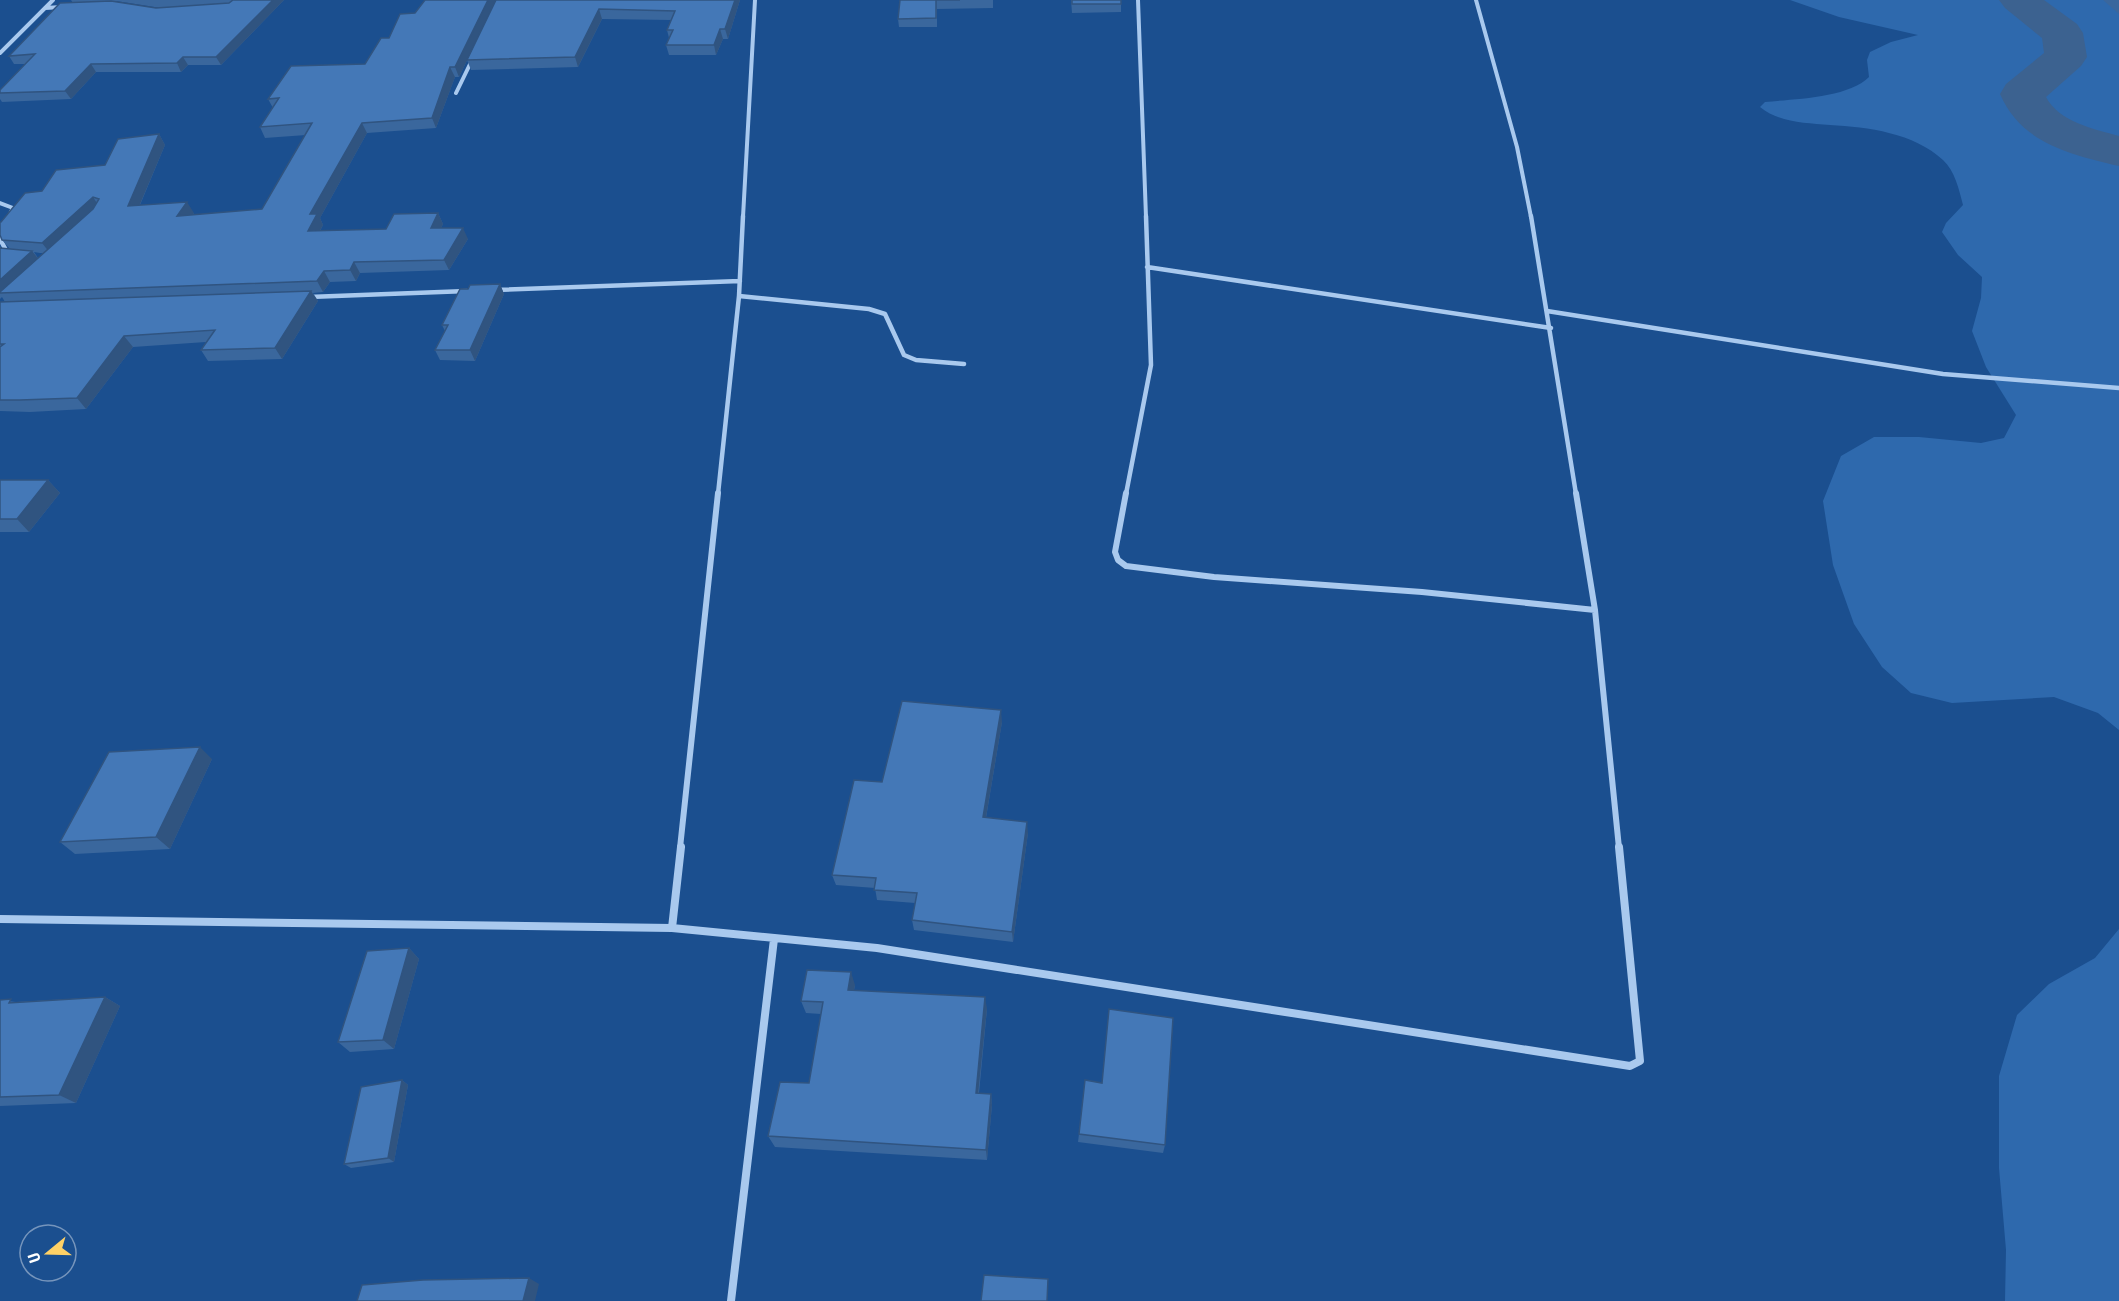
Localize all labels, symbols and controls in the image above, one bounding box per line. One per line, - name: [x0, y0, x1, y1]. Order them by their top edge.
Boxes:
- north arrow: [18, 1223, 78, 1283]
- text: U: [24, 1250, 45, 1265]

